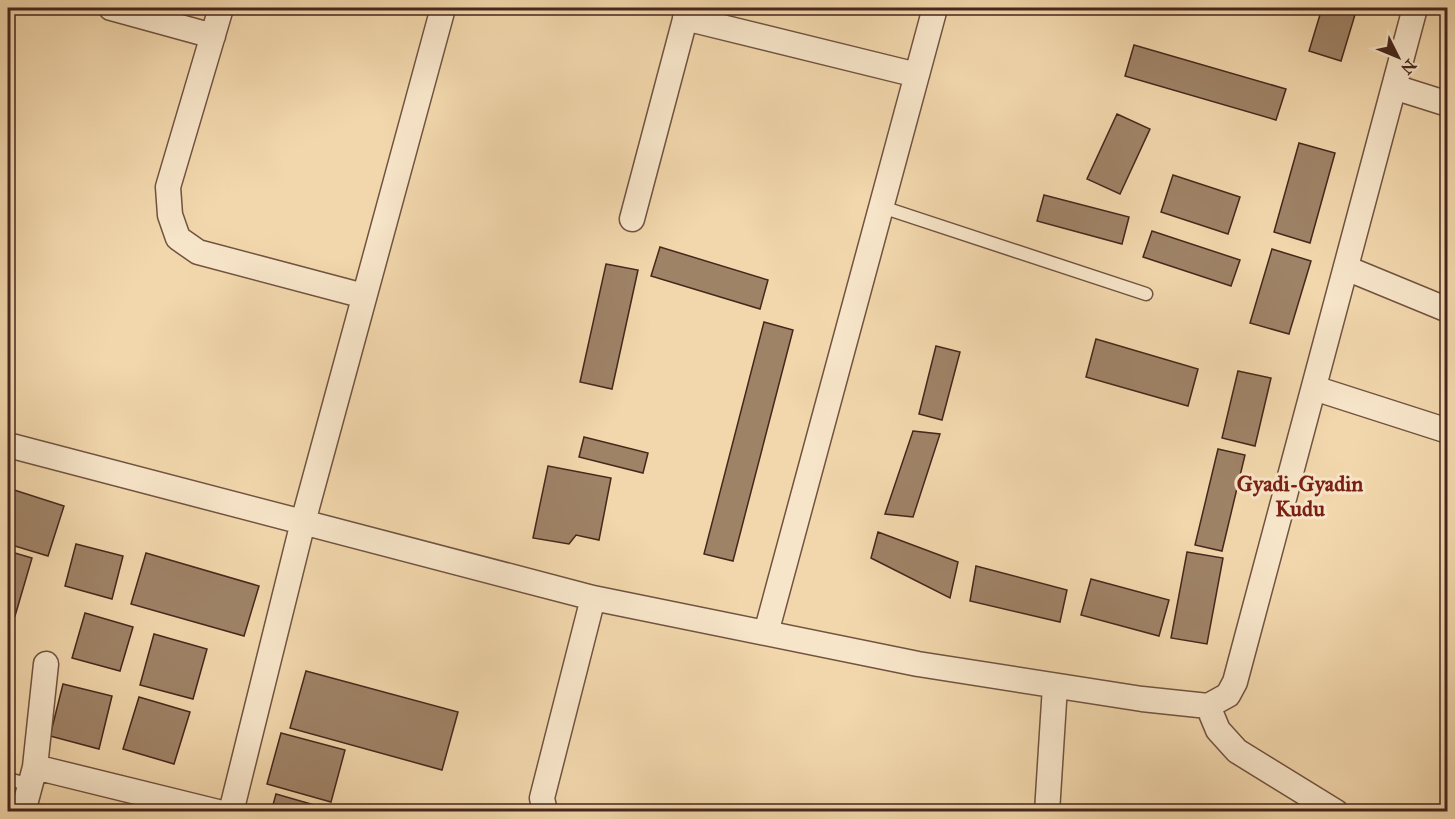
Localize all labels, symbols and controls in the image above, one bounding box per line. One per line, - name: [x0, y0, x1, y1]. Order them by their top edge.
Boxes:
- north arrow: [1368, 27, 1428, 87]
- text: N: [1397, 55, 1420, 79]
- district label: Gyadi-Gyadin Kudu: [1237, 470, 1363, 522]

